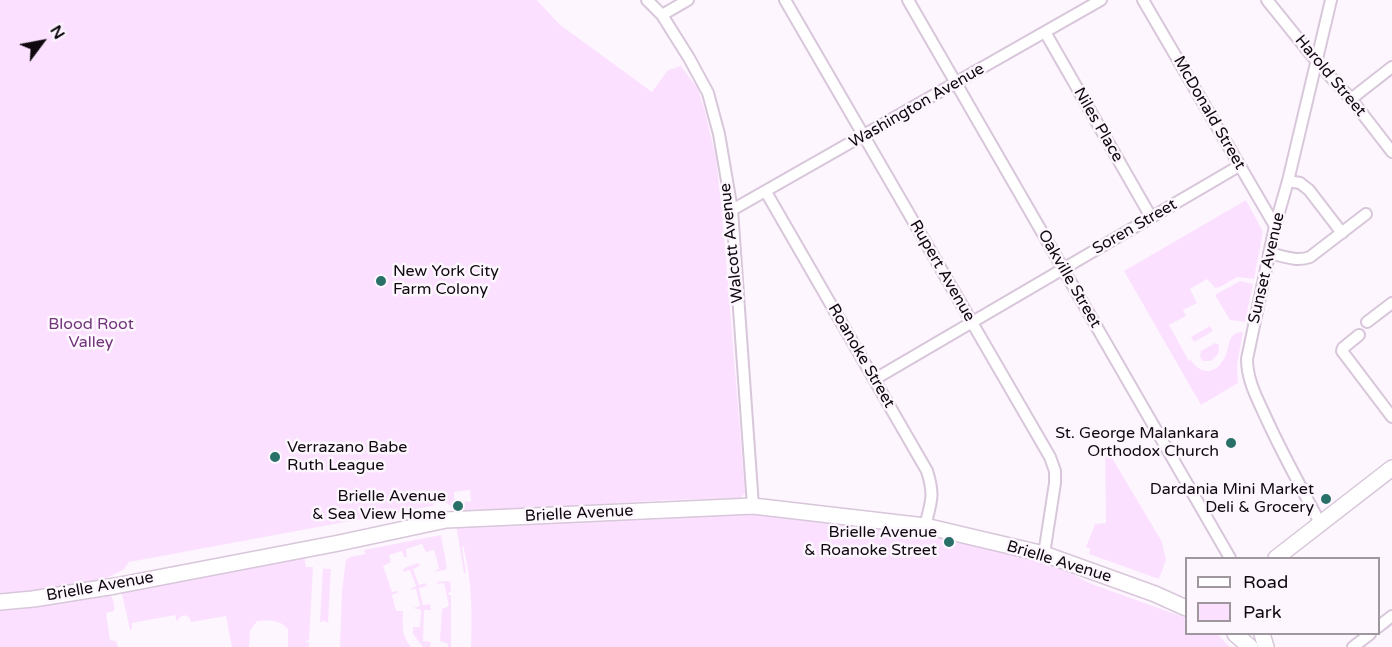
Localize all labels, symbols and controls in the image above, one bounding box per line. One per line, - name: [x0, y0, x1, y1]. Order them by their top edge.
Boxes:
- north arrow: [12, 12, 72, 72]
- text: N: [45, 22, 69, 43]
- street label: Harold Street: [1290, 31, 1370, 121]
- street label: McDonald Street: [1169, 53, 1249, 173]
- street label: Washington Avenue: [846, 60, 988, 152]
- street label: Niles Place: [1069, 84, 1127, 166]
- street label: Walcott Avenue: [716, 182, 748, 304]
- street label: Soren Street: [1089, 195, 1181, 259]
- street label: Sunset Avenue: [1245, 211, 1289, 325]
- street label: Rupert Avenue: [905, 217, 979, 325]
- street label: Oakville Street: [1033, 227, 1105, 331]
- place label: New York City Farm Colony: [393, 262, 499, 300]
- marker: New York City Farm Colony: [374, 274, 388, 288]
- street label: Roanoke Street: [823, 300, 899, 412]
- park label: Blood Root Valley: [48, 315, 134, 353]
- place label: St. George Malankara Orthodox Church: [1055, 424, 1219, 462]
- marker: St. George Malankara Orthodox Church: [1224, 436, 1238, 450]
- place label: Verrazano Babe Ruth League: [287, 438, 407, 476]
- marker: Verrazano Babe Ruth League: [268, 450, 282, 464]
- place label: Dardania Mini Market Deli & Grocery: [1150, 480, 1314, 518]
- place label: Brielle Avenue & Sea View Home: [312, 487, 446, 525]
- marker: Dardania Mini Market Deli & Grocery: [1319, 492, 1333, 506]
- marker: Brielle Avenue & Sea View Home: [451, 499, 465, 513]
- street label: Brielle Avenue: [524, 502, 634, 526]
- place label: Brielle Avenue & Roanoke Street: [804, 523, 937, 561]
- marker: Brielle Avenue & Roanoke Street: [942, 535, 956, 549]
- street label: Brielle Avenue: [1004, 537, 1114, 587]
- legend: [1185, 557, 1380, 635]
- street label: Brielle Avenue: [45, 568, 155, 606]
- text: Road: [1243, 571, 1288, 593]
- text: Park: [1243, 601, 1281, 623]

